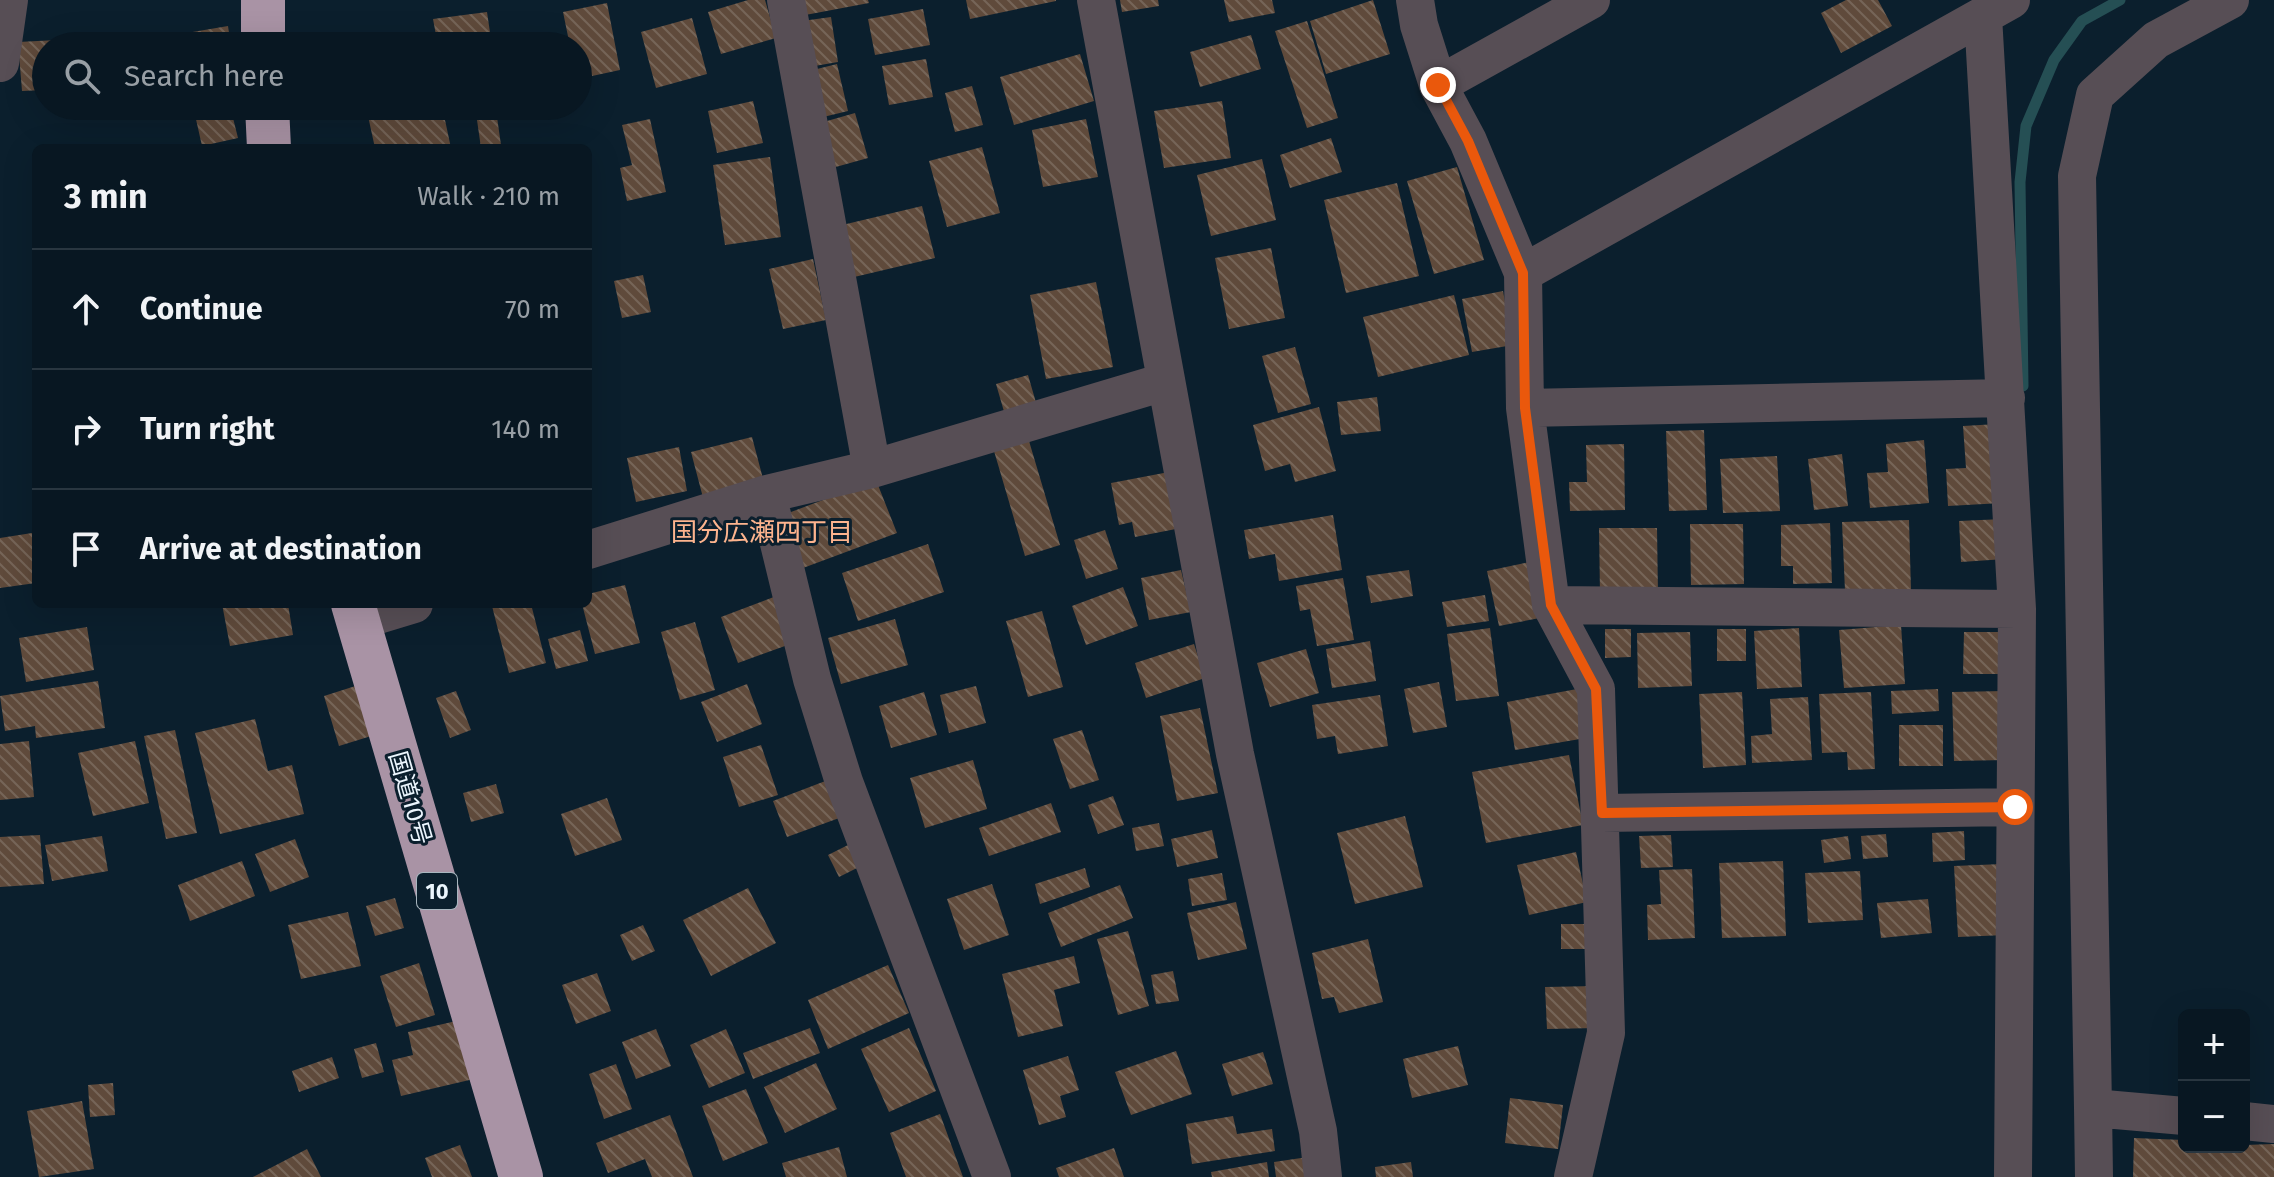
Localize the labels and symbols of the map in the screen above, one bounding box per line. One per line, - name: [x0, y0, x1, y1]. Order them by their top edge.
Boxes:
- route end: [1420, 67, 1456, 103]
- district label: 国分広瀬四丁目: [671, 517, 853, 548]
- street label: 国道10号: [383, 748, 437, 848]
- route start: [1997, 789, 2033, 825]
- road number: 10: [417, 873, 457, 909]

